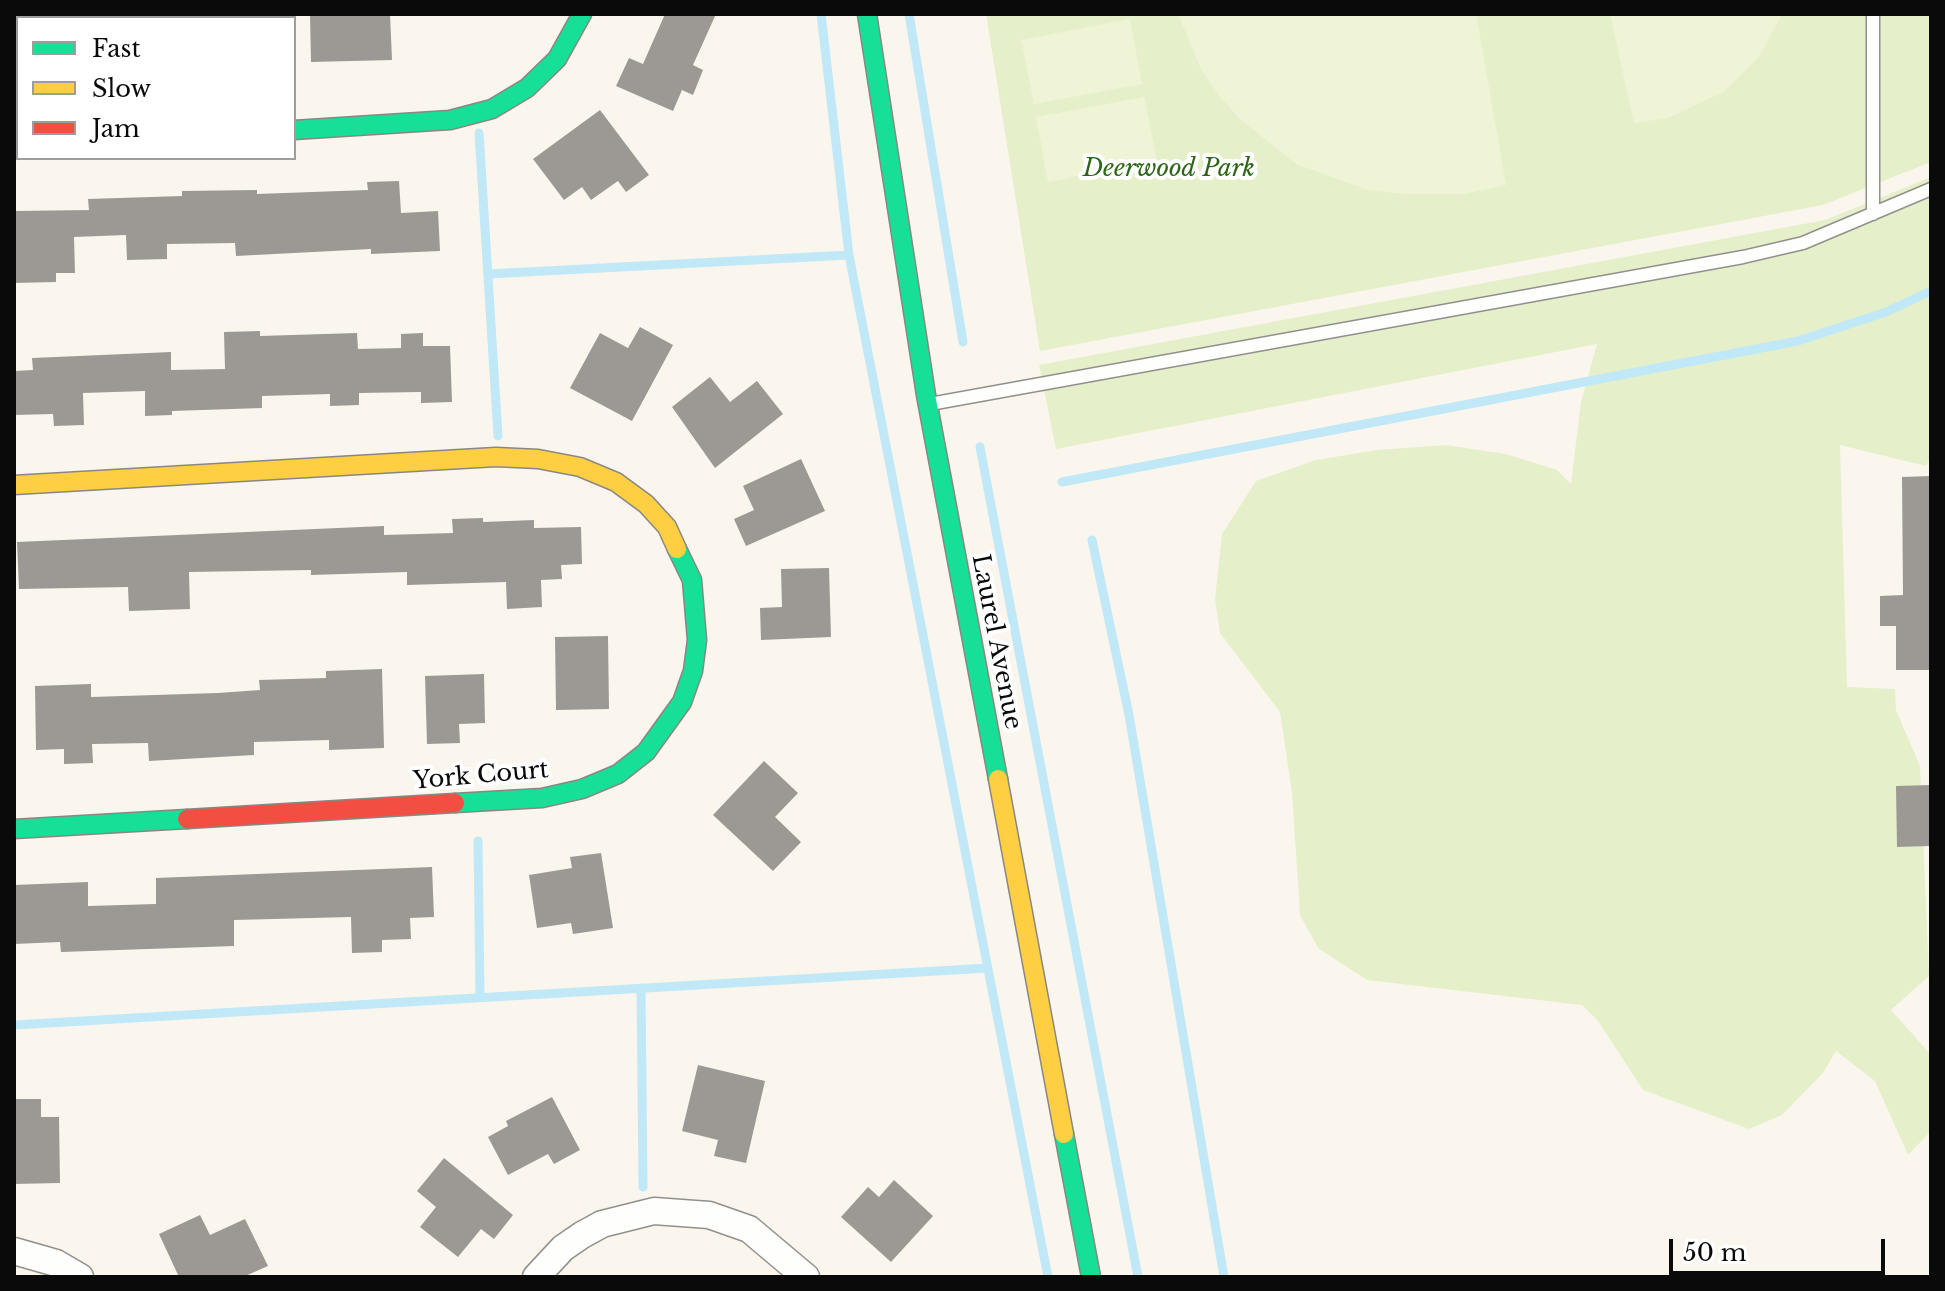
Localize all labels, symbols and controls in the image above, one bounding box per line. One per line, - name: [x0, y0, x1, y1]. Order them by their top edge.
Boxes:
- legend: [16, 16, 296, 160]
- text: Fast: [92, 34, 140, 63]
- text: Slow: [92, 74, 151, 103]
- text: Jam: [92, 114, 140, 143]
- park label: Deerwood Park: [1083, 155, 1255, 183]
- street label: Laurel Avenue: [965, 552, 1027, 732]
- street label: York Court: [412, 756, 550, 796]
- scale bar: [1673, 1223, 1889, 1273]
- text: 50 m: [1683, 1238, 1746, 1267]

